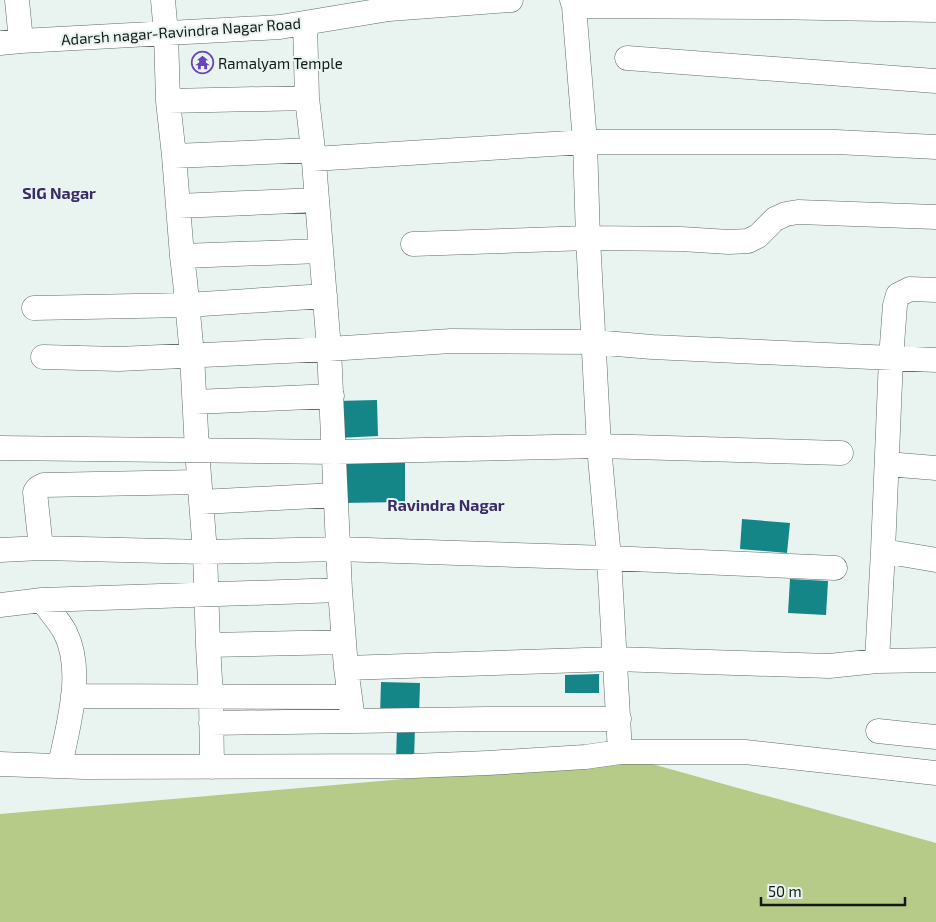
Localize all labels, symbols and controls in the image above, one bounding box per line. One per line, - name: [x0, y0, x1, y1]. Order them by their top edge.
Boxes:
- street label: Adarsh nagar-Ravindra Nagar Road: [60, 14, 302, 48]
- temple icon: Ramalyam Temple: [190, 51, 214, 75]
- place label: Ramalyam Temple: [218, 54, 343, 72]
- district label: SIG Nagar: [22, 183, 96, 202]
- district label: Ravindra Nagar: [387, 495, 505, 514]
- scale bar: [761, 874, 905, 906]
- text: 50 m: [768, 882, 802, 900]

